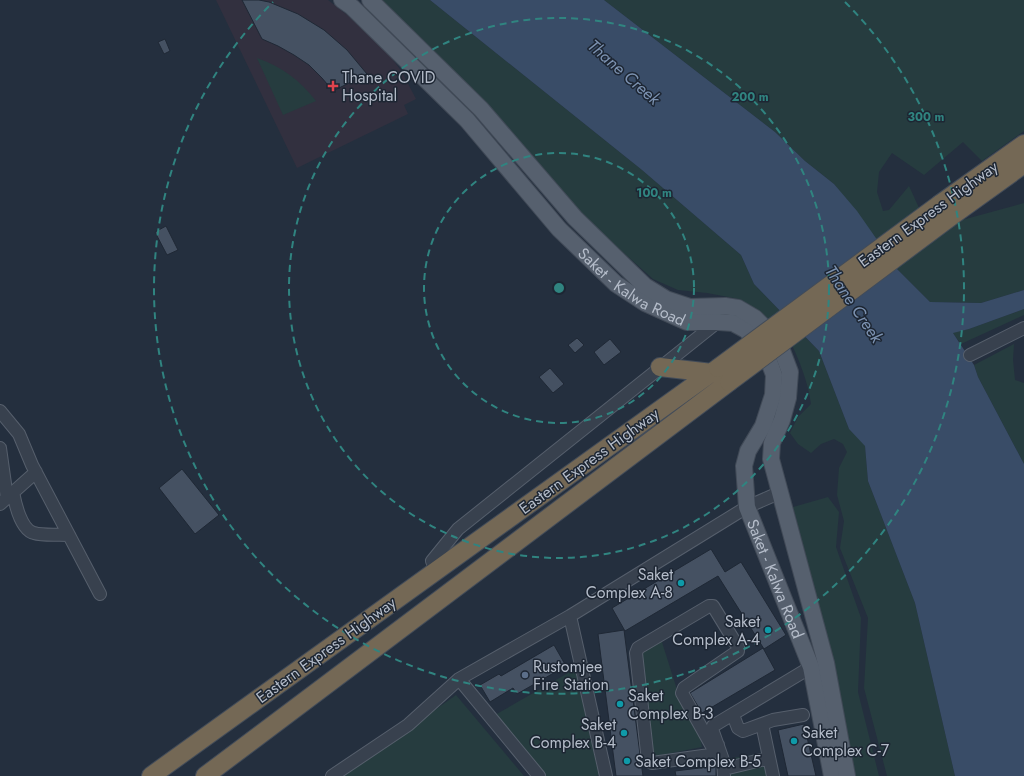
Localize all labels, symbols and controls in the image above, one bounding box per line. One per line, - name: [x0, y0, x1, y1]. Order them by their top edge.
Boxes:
- water label: Thane Creek: [583, 34, 666, 111]
- place label: Thane COVID Hospital: [342, 66, 436, 107]
- marker: Thane COVID Hospital: [327, 80, 339, 92]
- text: 200 m: [731, 88, 769, 106]
- text: 300 m: [908, 108, 945, 126]
- street label: Eastern Express Highway: [853, 155, 1004, 273]
- text: 100 m: [636, 184, 672, 202]
- street label: Saket - Kalwa Road: [573, 242, 689, 331]
- water label: Thane Creek: [819, 260, 889, 348]
- centre of rings: [552, 281, 566, 295]
- street label: Eastern Express Highway: [514, 402, 665, 520]
- street label: Saket - Kalwa Road: [741, 515, 810, 642]
- place label: Saket Complex A-8: [586, 563, 673, 604]
- marker: Saket Complex A-8: [676, 578, 686, 588]
- street label: Eastern Express Highway: [251, 591, 402, 709]
- place label: Saket Complex A-4: [672, 610, 760, 651]
- marker: Saket Complex A-4: [763, 625, 773, 635]
- place label: Rustomjee Fire Station: [533, 655, 609, 696]
- marker: Rustomjee Fire Station: [520, 670, 530, 680]
- place label: Saket Complex B-3: [628, 684, 714, 725]
- marker: Saket Complex B-3: [615, 699, 625, 709]
- place label: Saket Complex B-4: [530, 713, 616, 754]
- place label: Saket Complex C-7: [802, 721, 890, 762]
- marker: Saket Complex B-4: [619, 728, 629, 738]
- marker: Saket Complex C-7: [789, 736, 799, 746]
- place label: Saket Complex B-5: [635, 750, 761, 773]
- marker: Saket Complex B-5: [622, 756, 632, 766]

